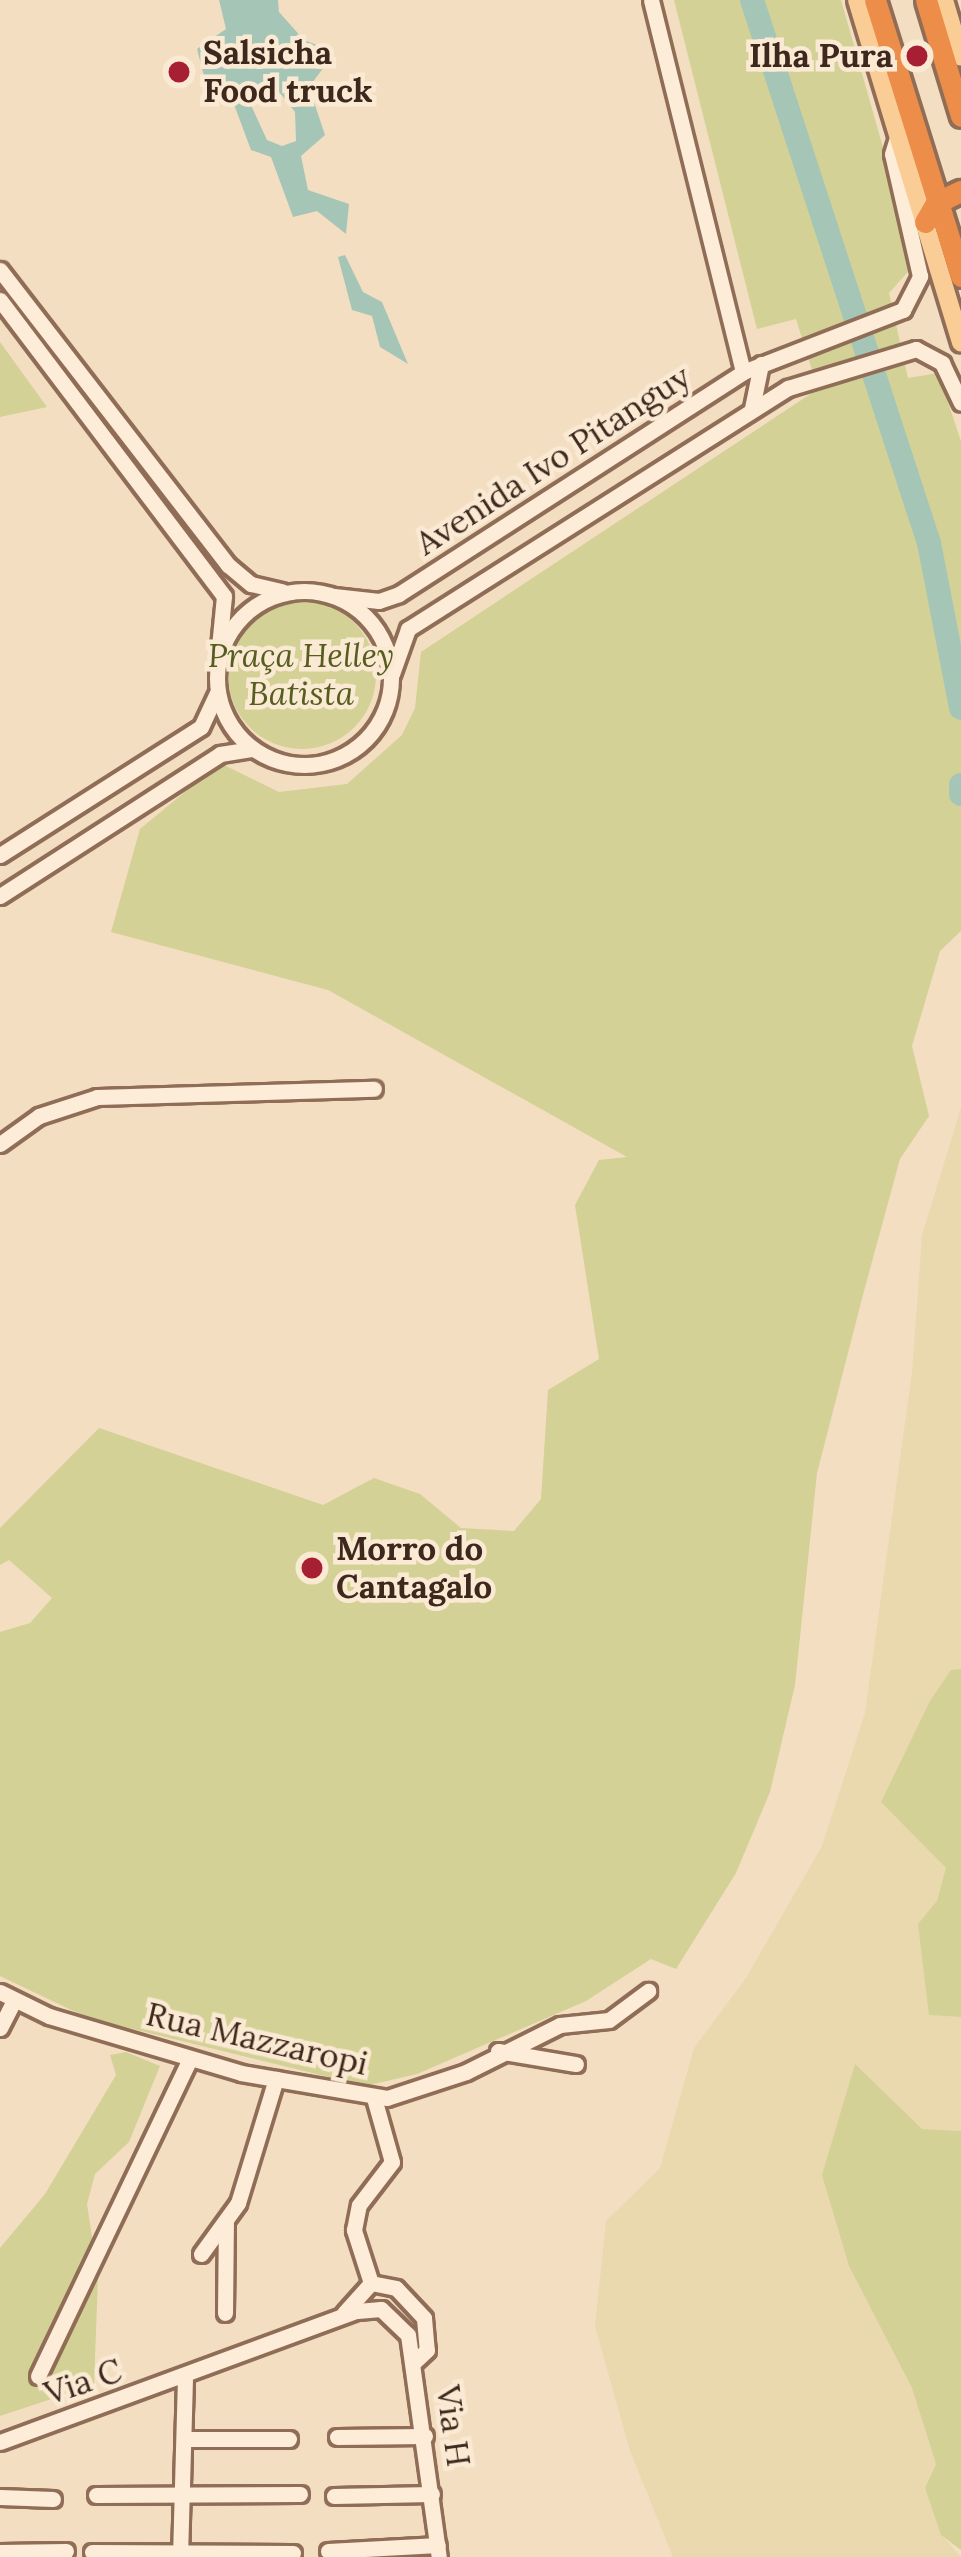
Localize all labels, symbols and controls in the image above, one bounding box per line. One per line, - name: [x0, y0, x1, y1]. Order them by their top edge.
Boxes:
- place label: Salsicha Food truck: [203, 33, 373, 111]
- place label: Ilha Pura: [749, 36, 893, 76]
- marker: Ilha Pura: [904, 43, 930, 69]
- marker: Salsicha Food truck: [166, 59, 192, 85]
- street label: Avenida Ivo Pitanguy: [408, 357, 698, 563]
- park label: Praça Helley Batista: [208, 636, 394, 714]
- place label: Morro do Cantagalo: [336, 1529, 492, 1607]
- marker: Morro do Cantagalo: [299, 1555, 325, 1581]
- street label: Rua Mazzaropi: [142, 1994, 372, 2084]
- street label: Via C: [39, 2350, 127, 2414]
- street label: Via H: [428, 2383, 478, 2469]

